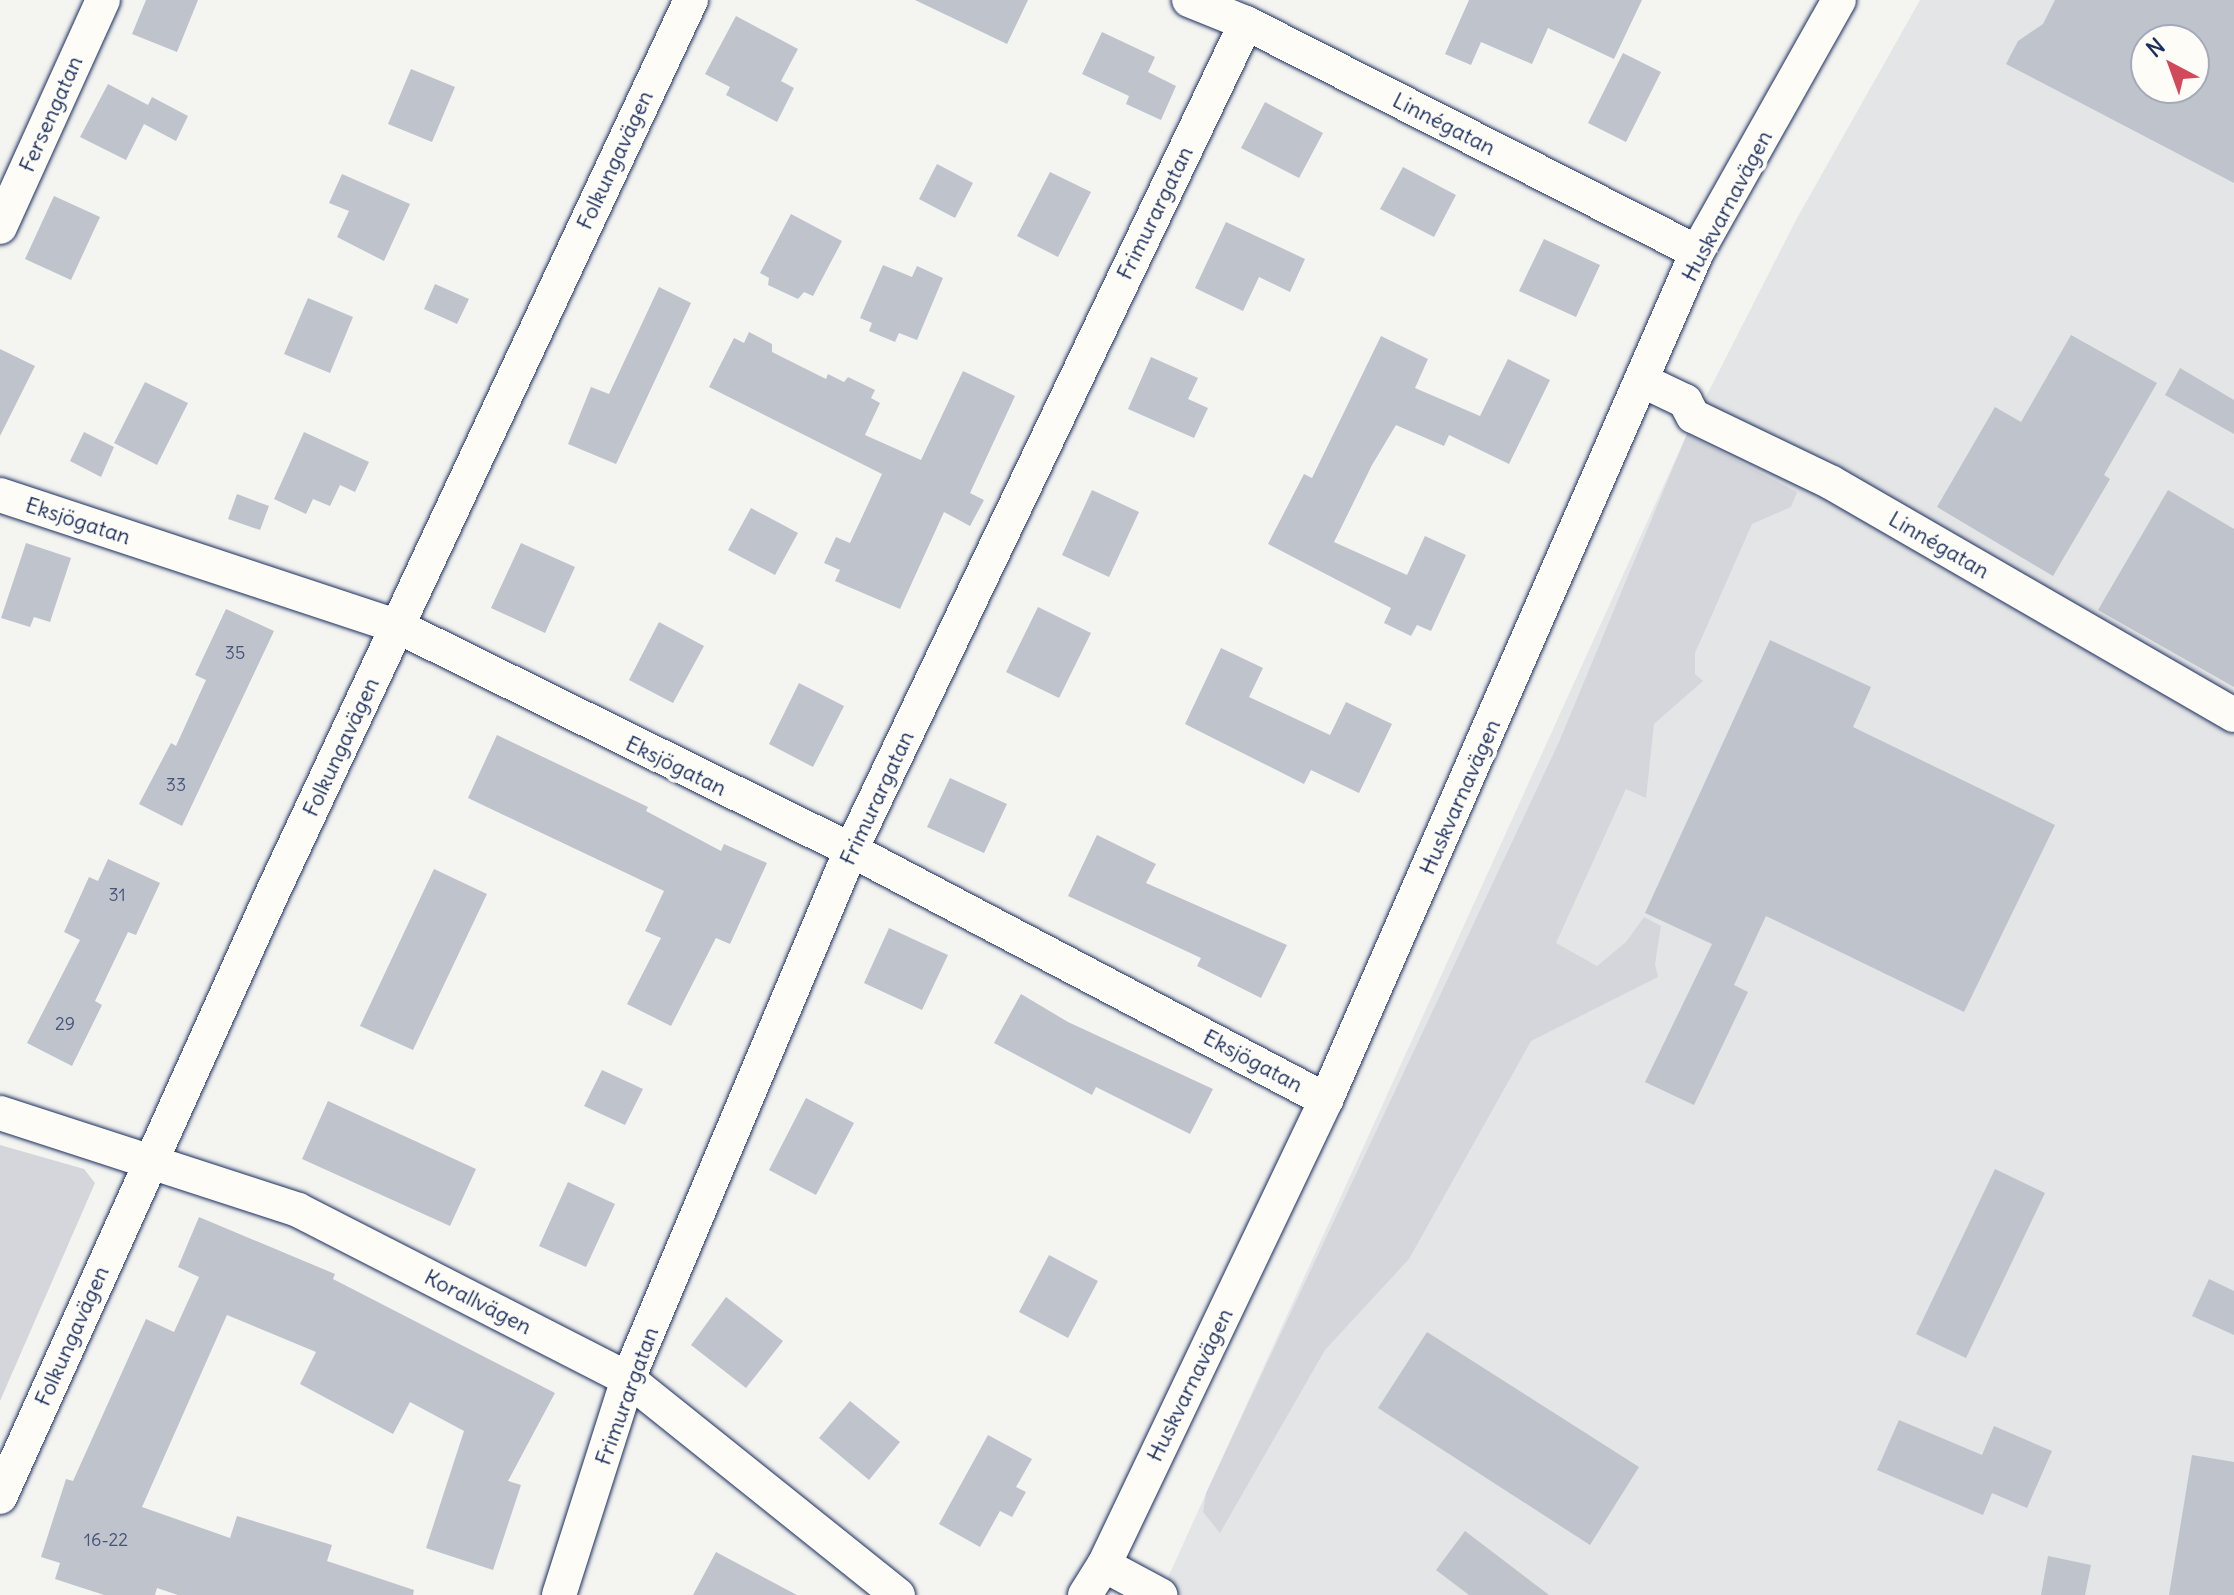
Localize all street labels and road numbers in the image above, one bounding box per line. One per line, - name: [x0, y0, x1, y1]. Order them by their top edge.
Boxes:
- street label: Fersengatan: [14, 52, 88, 176]
- street label: Folkungavägen: [571, 86, 659, 234]
- street label: Linnégatan: [1388, 87, 1500, 161]
- street label: Huskvarnavägen: [1676, 126, 1778, 286]
- street label: Frimurargatan: [1111, 142, 1199, 284]
- street label: Eksjögatan: [22, 492, 134, 550]
- street label: Linnégatan: [1884, 506, 1994, 584]
- street label: Folkungavägen: [297, 673, 385, 821]
- street label: Huskvarnavägen: [1414, 715, 1506, 879]
- street label: Frimurargatan: [834, 727, 920, 869]
- street label: Eksjögatan: [621, 730, 731, 802]
- street label: Eksjögatan: [1199, 1024, 1307, 1098]
- street label: Folkungavägen: [29, 1262, 115, 1410]
- street label: Korallvägen: [420, 1264, 536, 1340]
- street label: Huskvarnavägen: [1141, 1304, 1239, 1466]
- street label: Frimurargatan: [590, 1323, 664, 1469]

